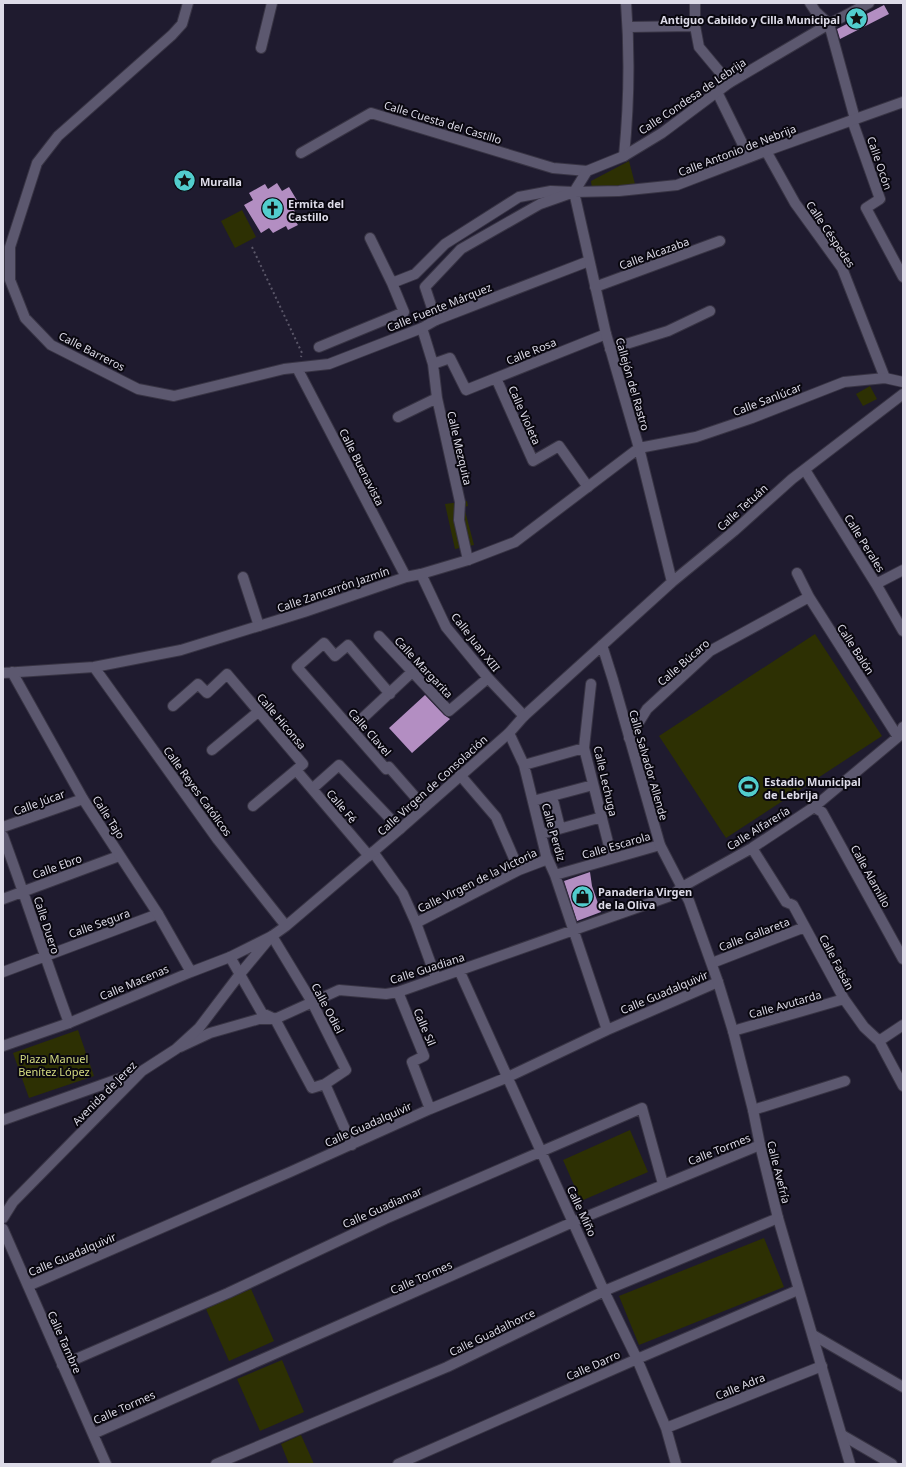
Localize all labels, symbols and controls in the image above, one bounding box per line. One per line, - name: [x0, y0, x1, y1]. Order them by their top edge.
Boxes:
- place icon: Antiguo Cabildo y Cilla Municipal: [843, 6, 869, 32]
- place label: Antiguo Cabildo y Cilla Municipal: [660, 12, 840, 27]
- street label: Calle Condesa de Lebrija: [635, 54, 749, 138]
- street label: Calle Cuesta del Castillo: [382, 97, 504, 147]
- street label: Calle Antonio de Nebrija: [676, 121, 798, 179]
- street label: Calle Ocón: [864, 134, 896, 192]
- place icon: Muralla: [172, 168, 198, 194]
- place label: Muralla: [200, 174, 242, 189]
- church icon: Ermita del Castillo: [259, 196, 285, 222]
- place label: Ermita del Castillo: [288, 196, 344, 224]
- street label: Calle Céspedes: [803, 198, 859, 270]
- street label: Calle Alcazaba: [617, 233, 691, 273]
- street label: Calle Fuente Márquez: [384, 279, 494, 335]
- street label: Calle Barreros: [56, 328, 128, 374]
- street label: Calle Rosa: [504, 334, 558, 368]
- street label: Callejón del Rastro: [613, 336, 654, 433]
- street label: Calle Sanlúcar: [730, 379, 804, 419]
- street label: Calle Violeta: [505, 383, 545, 447]
- street label: Calle Mezquita: [444, 409, 476, 487]
- street label: Calle Buenavista: [336, 426, 388, 508]
- street label: Calle Tetuán: [714, 480, 770, 534]
- street label: Calle Perales: [841, 511, 889, 575]
- street label: Calle Zancarrón Jazmín: [275, 563, 391, 615]
- street label: Calle Juan XIII: [448, 609, 504, 675]
- street label: Calle Balón: [834, 621, 878, 677]
- street label: Calle Margarita: [392, 633, 456, 701]
- street label: Calle Búcaro: [654, 635, 712, 689]
- street label: Calle Hiconsa: [254, 690, 310, 752]
- street label: Calle Clavel: [345, 705, 395, 759]
- street label: Calle Salvador Allende: [626, 708, 672, 822]
- street label: Calle Virgen de Consolación: [374, 732, 490, 838]
- street label: Calle Reyes Católicos: [160, 743, 236, 839]
- street label: Calle Lechuga: [591, 744, 621, 818]
- sports icon: Estadio Municipal de Lebrija: [735, 774, 761, 800]
- place label: Estadio Municipal de Lebrija: [764, 774, 861, 802]
- street label: Calle Júcar: [11, 786, 67, 818]
- street label: Calle Fé: [323, 786, 361, 826]
- street label: Calle Tajo: [89, 792, 129, 842]
- street label: Calle Perdiz: [539, 801, 569, 863]
- street label: Calle Alfarería: [724, 803, 792, 853]
- street label: Calle Escarola: [580, 828, 652, 862]
- street label: Calle Alamillo: [848, 842, 895, 910]
- street label: Calle Virgen de la Victoria: [415, 845, 539, 915]
- street label: Calle Ebro: [30, 850, 84, 882]
- shop icon: Panaderia Virgen de la Oliva: [569, 884, 595, 910]
- place label: Panaderia Virgen de la Oliva: [598, 884, 692, 912]
- street label: Calle Duero: [31, 894, 63, 956]
- street label: Calle Segura: [66, 905, 132, 941]
- street label: Calle Gallareta: [717, 914, 791, 954]
- street label: Calle Faisán: [816, 932, 858, 992]
- street label: Calle Guadiana: [388, 949, 466, 987]
- street label: Calle Macenas: [97, 961, 171, 1003]
- street label: Calle Guadalquivir: [618, 967, 711, 1017]
- street label: Calle Odiel: [308, 980, 348, 1036]
- street label: Calle Avutarda: [747, 986, 823, 1022]
- street label: Calle Sil: [410, 1006, 440, 1048]
- park label: Plaza Manuel Benítez López: [18, 1051, 90, 1079]
- street label: Avenida de Jerez: [69, 1058, 139, 1128]
- street label: Calle Guadalquivir: [322, 1098, 414, 1150]
- street label: Calle Tormes: [686, 1130, 752, 1168]
- street label: Calle Avefría: [764, 1139, 794, 1205]
- street label: Calle Guadiamar: [340, 1183, 425, 1231]
- street label: Calle Miño: [564, 1183, 600, 1239]
- street label: Calle Guadalquivir: [26, 1229, 119, 1279]
- street label: Calle Tormes: [388, 1257, 454, 1297]
- street label: Calle Guadalhorce: [447, 1305, 537, 1359]
- street label: Calle Tambre: [45, 1308, 85, 1376]
- street label: Calle Darro: [564, 1346, 623, 1384]
- street label: Calle Adra: [713, 1369, 767, 1403]
- street label: Calle Tormes: [91, 1387, 157, 1427]

